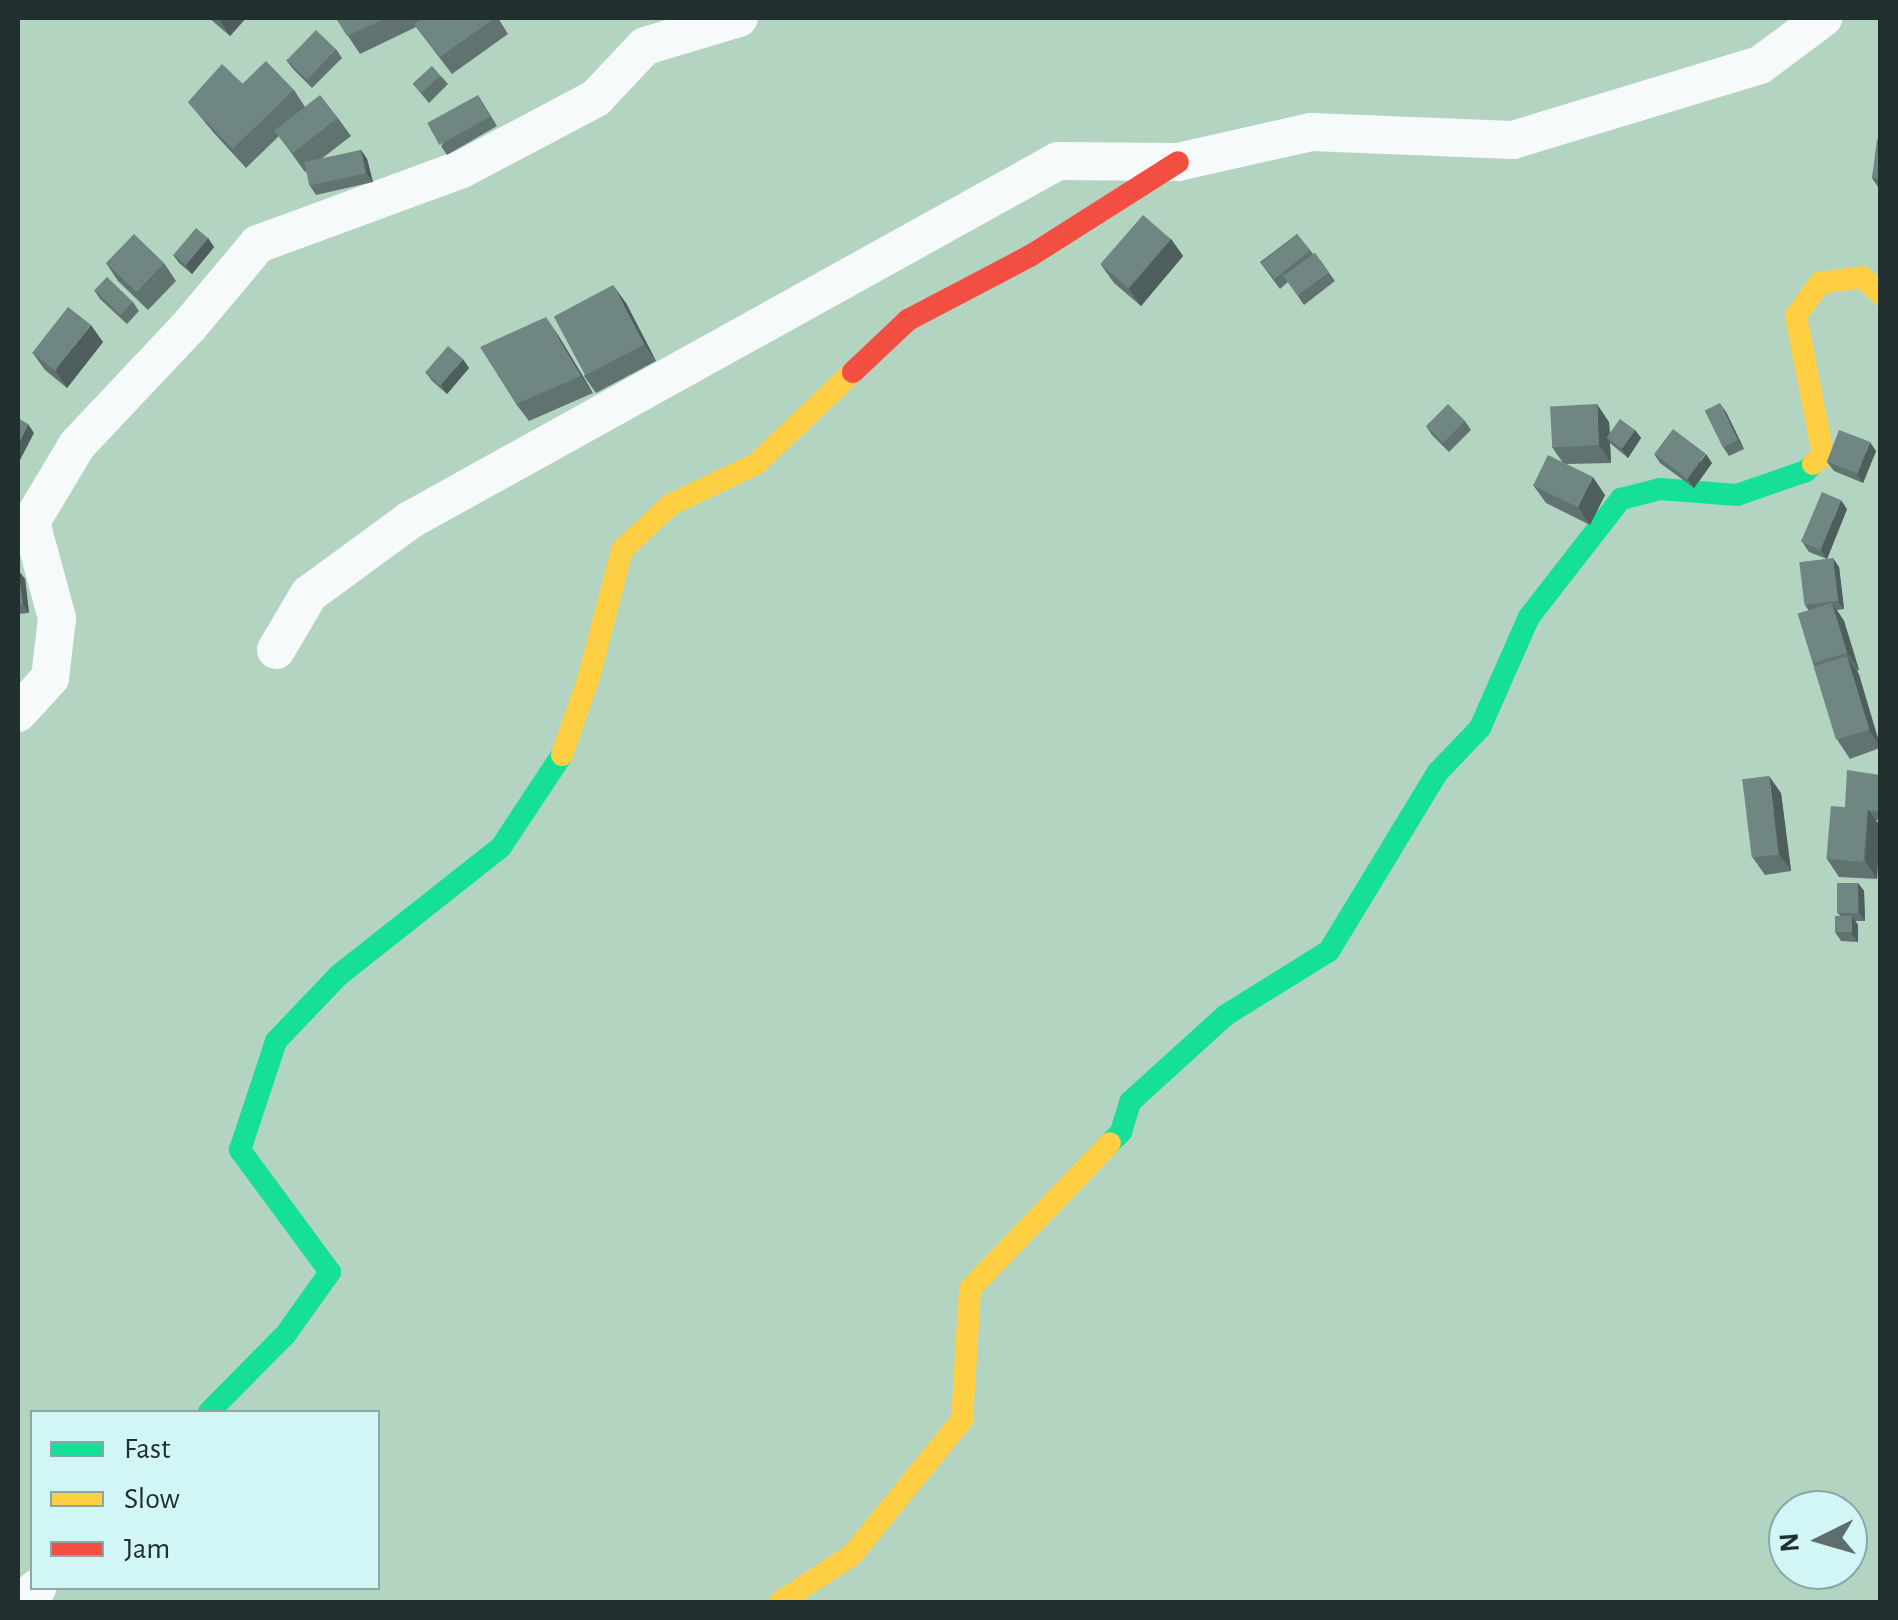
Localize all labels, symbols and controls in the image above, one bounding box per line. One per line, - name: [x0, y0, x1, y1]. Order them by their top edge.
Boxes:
- legend: [30, 1410, 380, 1590]
- text: Fast: [124, 1434, 171, 1464]
- text: Slow: [124, 1484, 180, 1514]
- north arrow: [1768, 1490, 1868, 1590]
- text: N: [1775, 1532, 1805, 1553]
- text: Jam: [124, 1534, 170, 1564]

